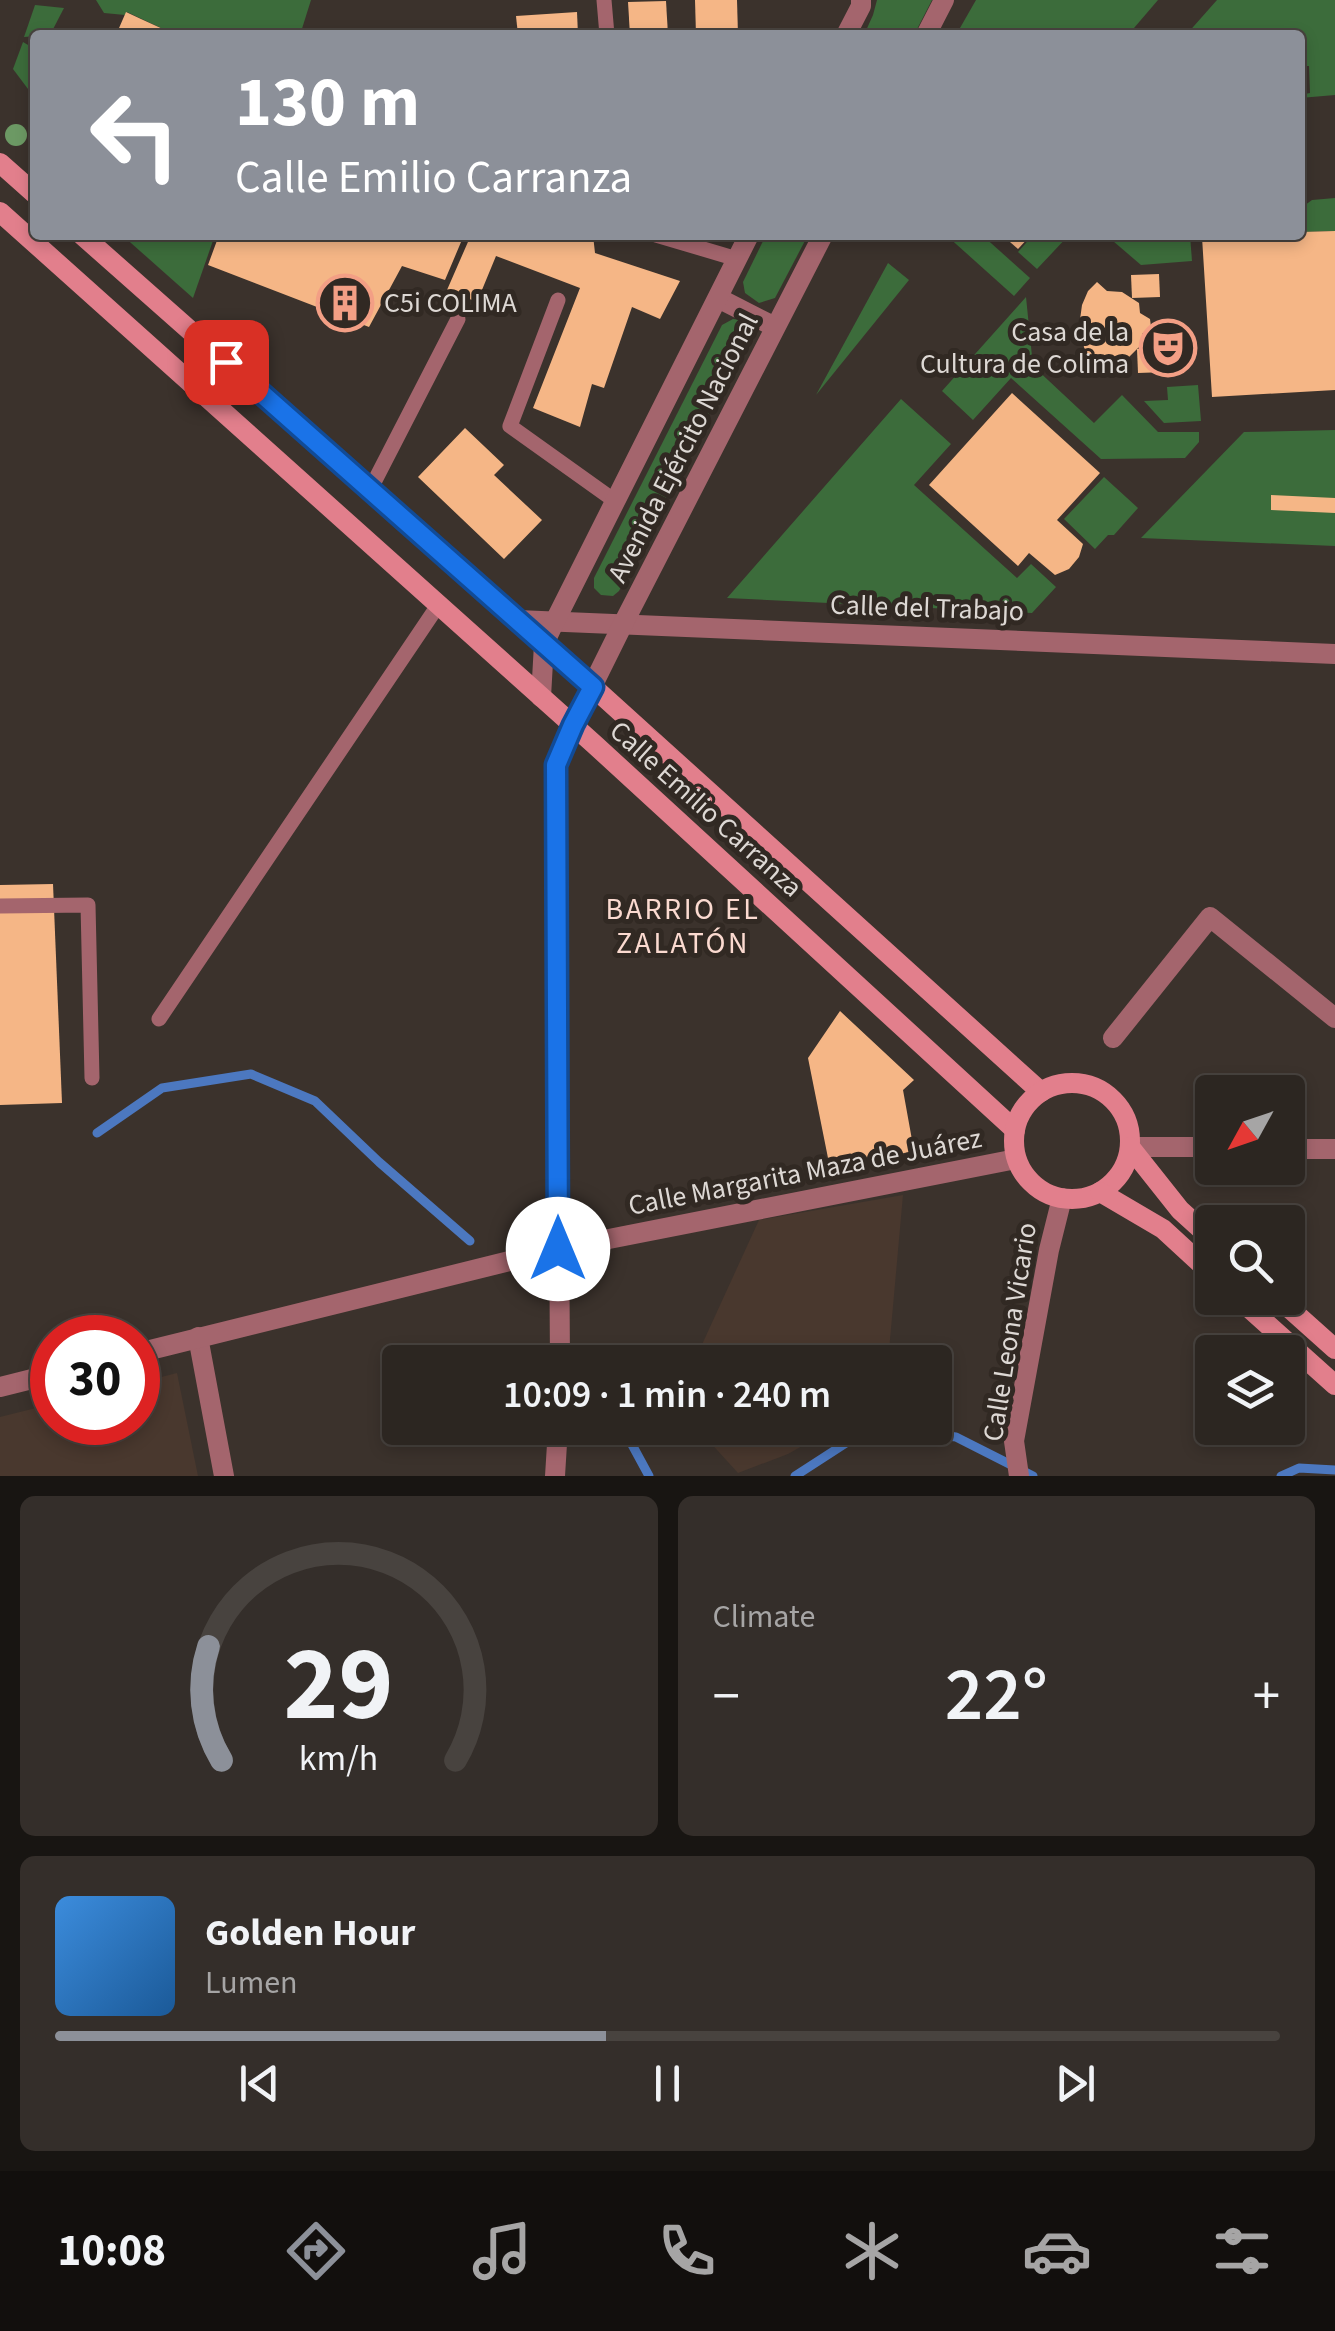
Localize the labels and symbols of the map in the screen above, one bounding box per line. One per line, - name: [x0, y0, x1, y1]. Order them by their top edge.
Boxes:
- building icon: C5i COLIMA: [315, 273, 375, 333]
- place label: C5i COLIMA: [384, 283, 517, 323]
- street label: Avenida Ejército Nacional: [598, 306, 768, 590]
- place label: Casa de la Cultura de Colima: [920, 312, 1129, 384]
- theatre icon: Casa de la Cultura de Colima: [1138, 318, 1198, 378]
- pin: [184, 320, 269, 405]
- street label: Calle del Trabajo: [829, 585, 1025, 631]
- street label: Calle Emilio Carranza: [601, 711, 811, 907]
- district label: BARRIO EL ZALATÓN: [606, 888, 760, 965]
- north arrow: [1195, 1075, 1305, 1185]
- street label: Calle Margarita Maza de Juárez: [625, 1118, 985, 1226]
- position arrow: [506, 1197, 610, 1301]
- street label: Calle Leona Vicario: [973, 1220, 1047, 1444]
- speed limit sign: 30: [30, 1315, 160, 1445]

